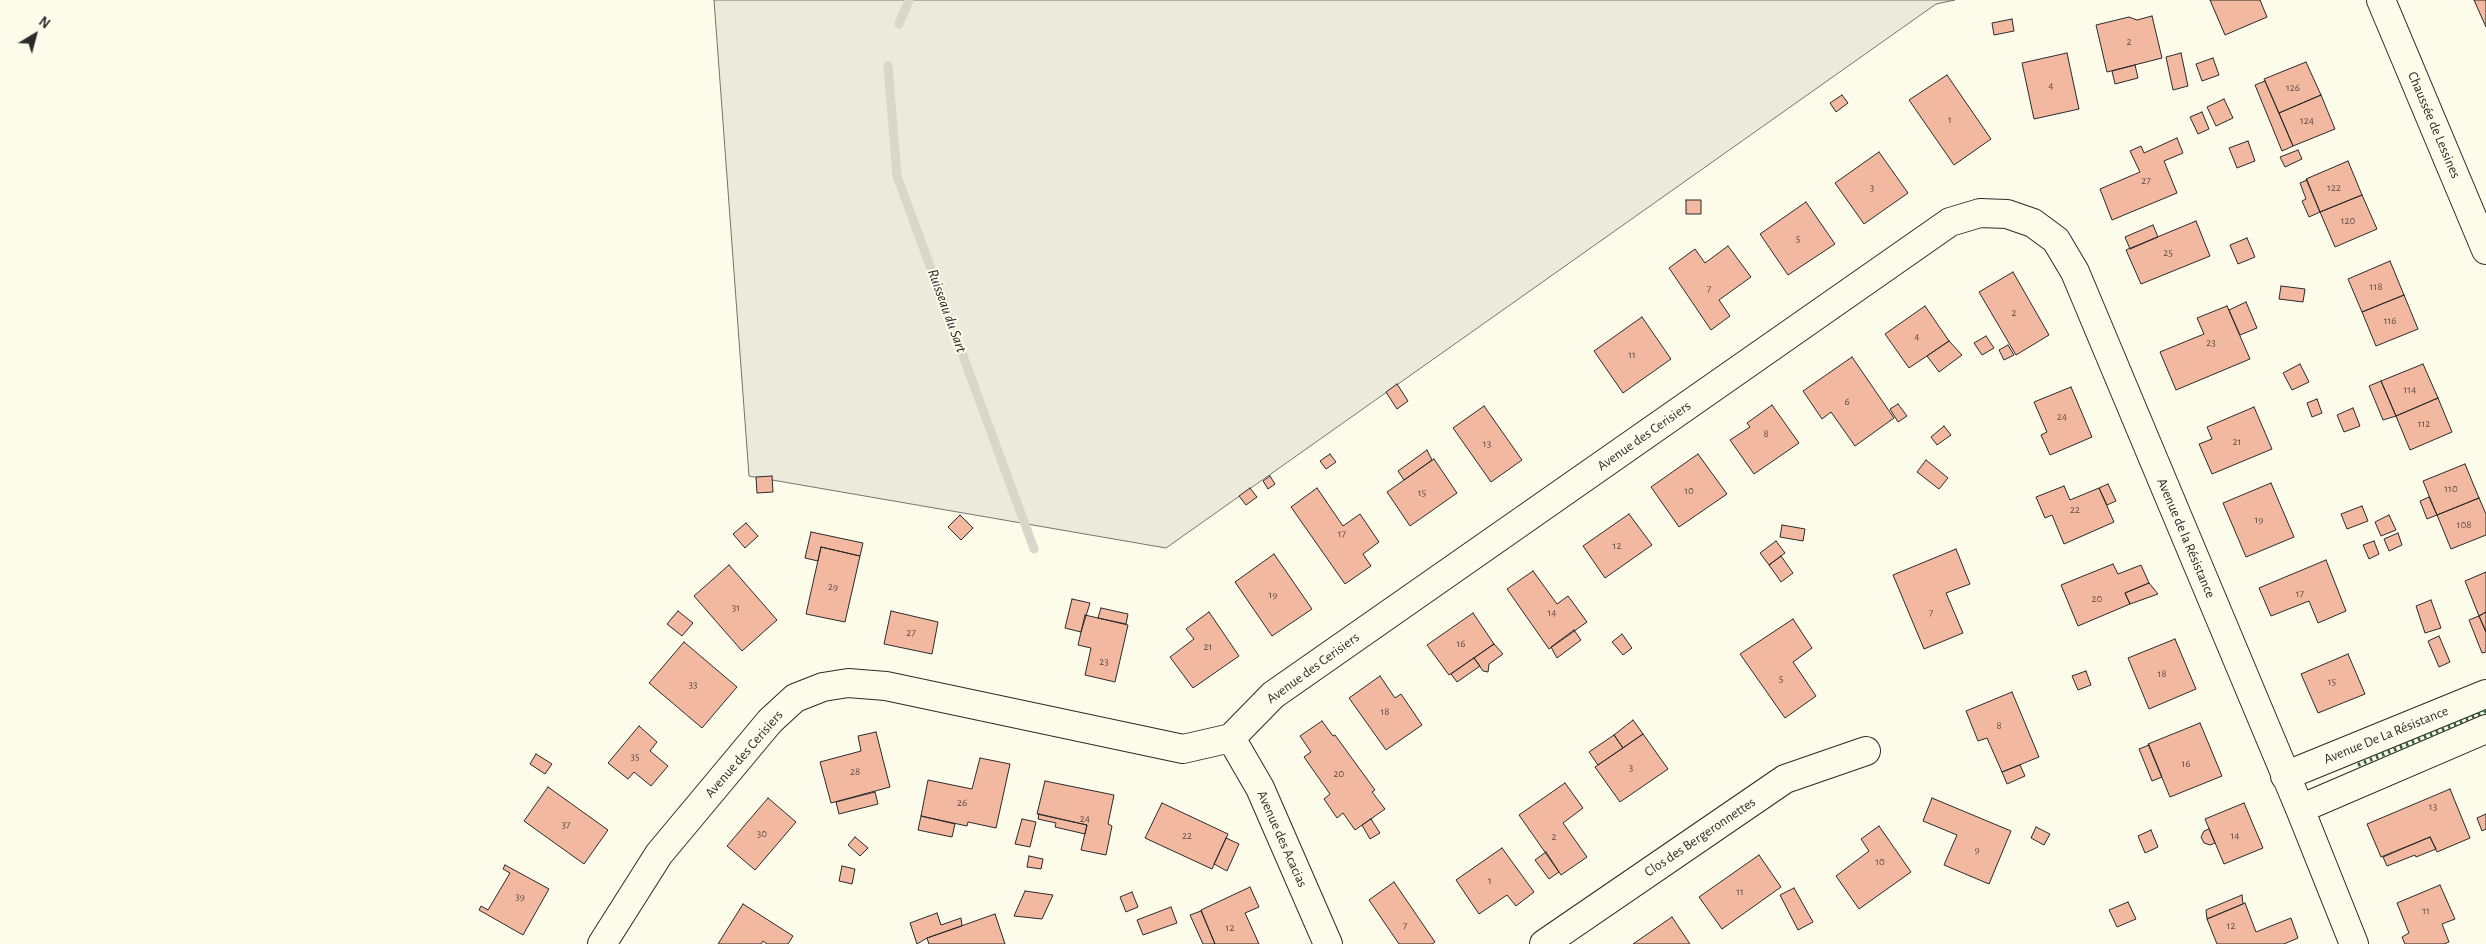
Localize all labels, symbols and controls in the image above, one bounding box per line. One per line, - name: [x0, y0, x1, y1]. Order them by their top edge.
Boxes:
- north arrow: [10, 10, 60, 60]
- text: N: [36, 14, 52, 32]
- house number: 2: [2126, 35, 2132, 49]
- street label: Chaussée de Lessines: [2404, 69, 2464, 181]
- house number: 4: [2048, 79, 2054, 93]
- house number: 126: [2286, 81, 2300, 95]
- house number: 1: [1948, 113, 1952, 127]
- house number: 124: [2300, 114, 2314, 128]
- house number: 27: [2141, 174, 2151, 188]
- house number: 3: [1870, 181, 1874, 195]
- house number: 122: [2327, 181, 2341, 195]
- house number: 120: [2341, 214, 2355, 228]
- house number: 5: [1796, 232, 1800, 246]
- house number: 25: [2163, 246, 2173, 260]
- water label: Ruisseau du Sart: [924, 267, 970, 355]
- house number: 118: [2370, 280, 2382, 294]
- house number: 7: [1707, 282, 1711, 296]
- house number: 2: [2011, 306, 2017, 320]
- house number: 116: [2384, 314, 2396, 328]
- house number: 4: [1914, 330, 1920, 344]
- house number: 23: [2206, 336, 2216, 350]
- house number: 11: [1628, 348, 1636, 362]
- house number: 114: [2404, 383, 2416, 397]
- house number: 6: [1844, 395, 1850, 409]
- street label: Avenue des Cerisiers: [1594, 397, 1694, 475]
- house number: 24: [2057, 410, 2067, 424]
- house number: 112: [2418, 417, 2430, 431]
- house number: 8: [1763, 427, 1769, 441]
- house number: 21: [2233, 435, 2241, 449]
- house number: 13: [1483, 437, 1491, 451]
- street label: Avenue de la Résistance: [2153, 475, 2219, 601]
- house number: 110: [2444, 482, 2458, 496]
- house number: 10: [1684, 484, 1694, 498]
- house number: 15: [1418, 486, 1426, 500]
- house number: 22: [2070, 503, 2080, 517]
- house number: 19: [2255, 513, 2263, 527]
- house number: 108: [2457, 518, 2471, 532]
- house number: 17: [1338, 527, 1346, 541]
- house number: 12: [1613, 539, 1621, 553]
- house number: 29: [828, 580, 838, 594]
- house number: 17: [2296, 587, 2304, 601]
- house number: 19: [1269, 588, 1277, 602]
- house number: 20: [2092, 592, 2102, 606]
- house number: 31: [732, 601, 740, 615]
- house number: 14: [1547, 606, 1557, 620]
- house number: 7: [1929, 606, 1933, 620]
- house number: 27: [906, 626, 916, 640]
- street label: Avenue des Cerisiers: [1263, 629, 1363, 707]
- house number: 16: [1457, 637, 1465, 651]
- house number: 21: [1204, 640, 1212, 654]
- house number: 23: [1099, 655, 1109, 669]
- house number: 18: [2158, 667, 2166, 681]
- house number: 5: [1779, 672, 1783, 686]
- house number: 15: [2328, 675, 2336, 689]
- house number: 33: [688, 678, 698, 692]
- street label: Avenue De La Résistance: [2321, 702, 2451, 768]
- house number: 18: [1381, 705, 1389, 719]
- street label: Avenue des Cerisiers: [701, 707, 787, 801]
- house number: 8: [1996, 719, 2002, 733]
- house number: 35: [630, 750, 640, 764]
- house number: 16: [2182, 757, 2190, 771]
- house number: 3: [1629, 761, 1633, 775]
- house number: 28: [850, 765, 860, 779]
- house number: 20: [1334, 767, 1344, 781]
- street label: Avenue des Acacias: [1253, 788, 1311, 890]
- street label: Clos des Bergeronnettes: [1641, 794, 1759, 880]
- house number: 26: [957, 796, 967, 810]
- house number: 13: [2429, 800, 2437, 814]
- house number: 24: [1080, 812, 1090, 826]
- house number: 37: [561, 818, 571, 832]
- house number: 30: [757, 827, 767, 841]
- house number: 22: [1182, 829, 1192, 843]
- house number: 14: [2230, 829, 2240, 843]
- house number: 2: [1551, 830, 1557, 844]
- house number: 9: [1974, 843, 1980, 857]
- house number: 10: [1875, 855, 1885, 869]
- house number: 1: [1488, 874, 1492, 888]
- house number: 11: [1736, 885, 1744, 899]
- house number: 39: [515, 890, 525, 904]
- house number: 11: [2422, 904, 2430, 918]
- house number: 7: [1403, 919, 1407, 933]
- house number: 12: [2227, 919, 2235, 933]
- house number: 12: [1226, 921, 1234, 935]

